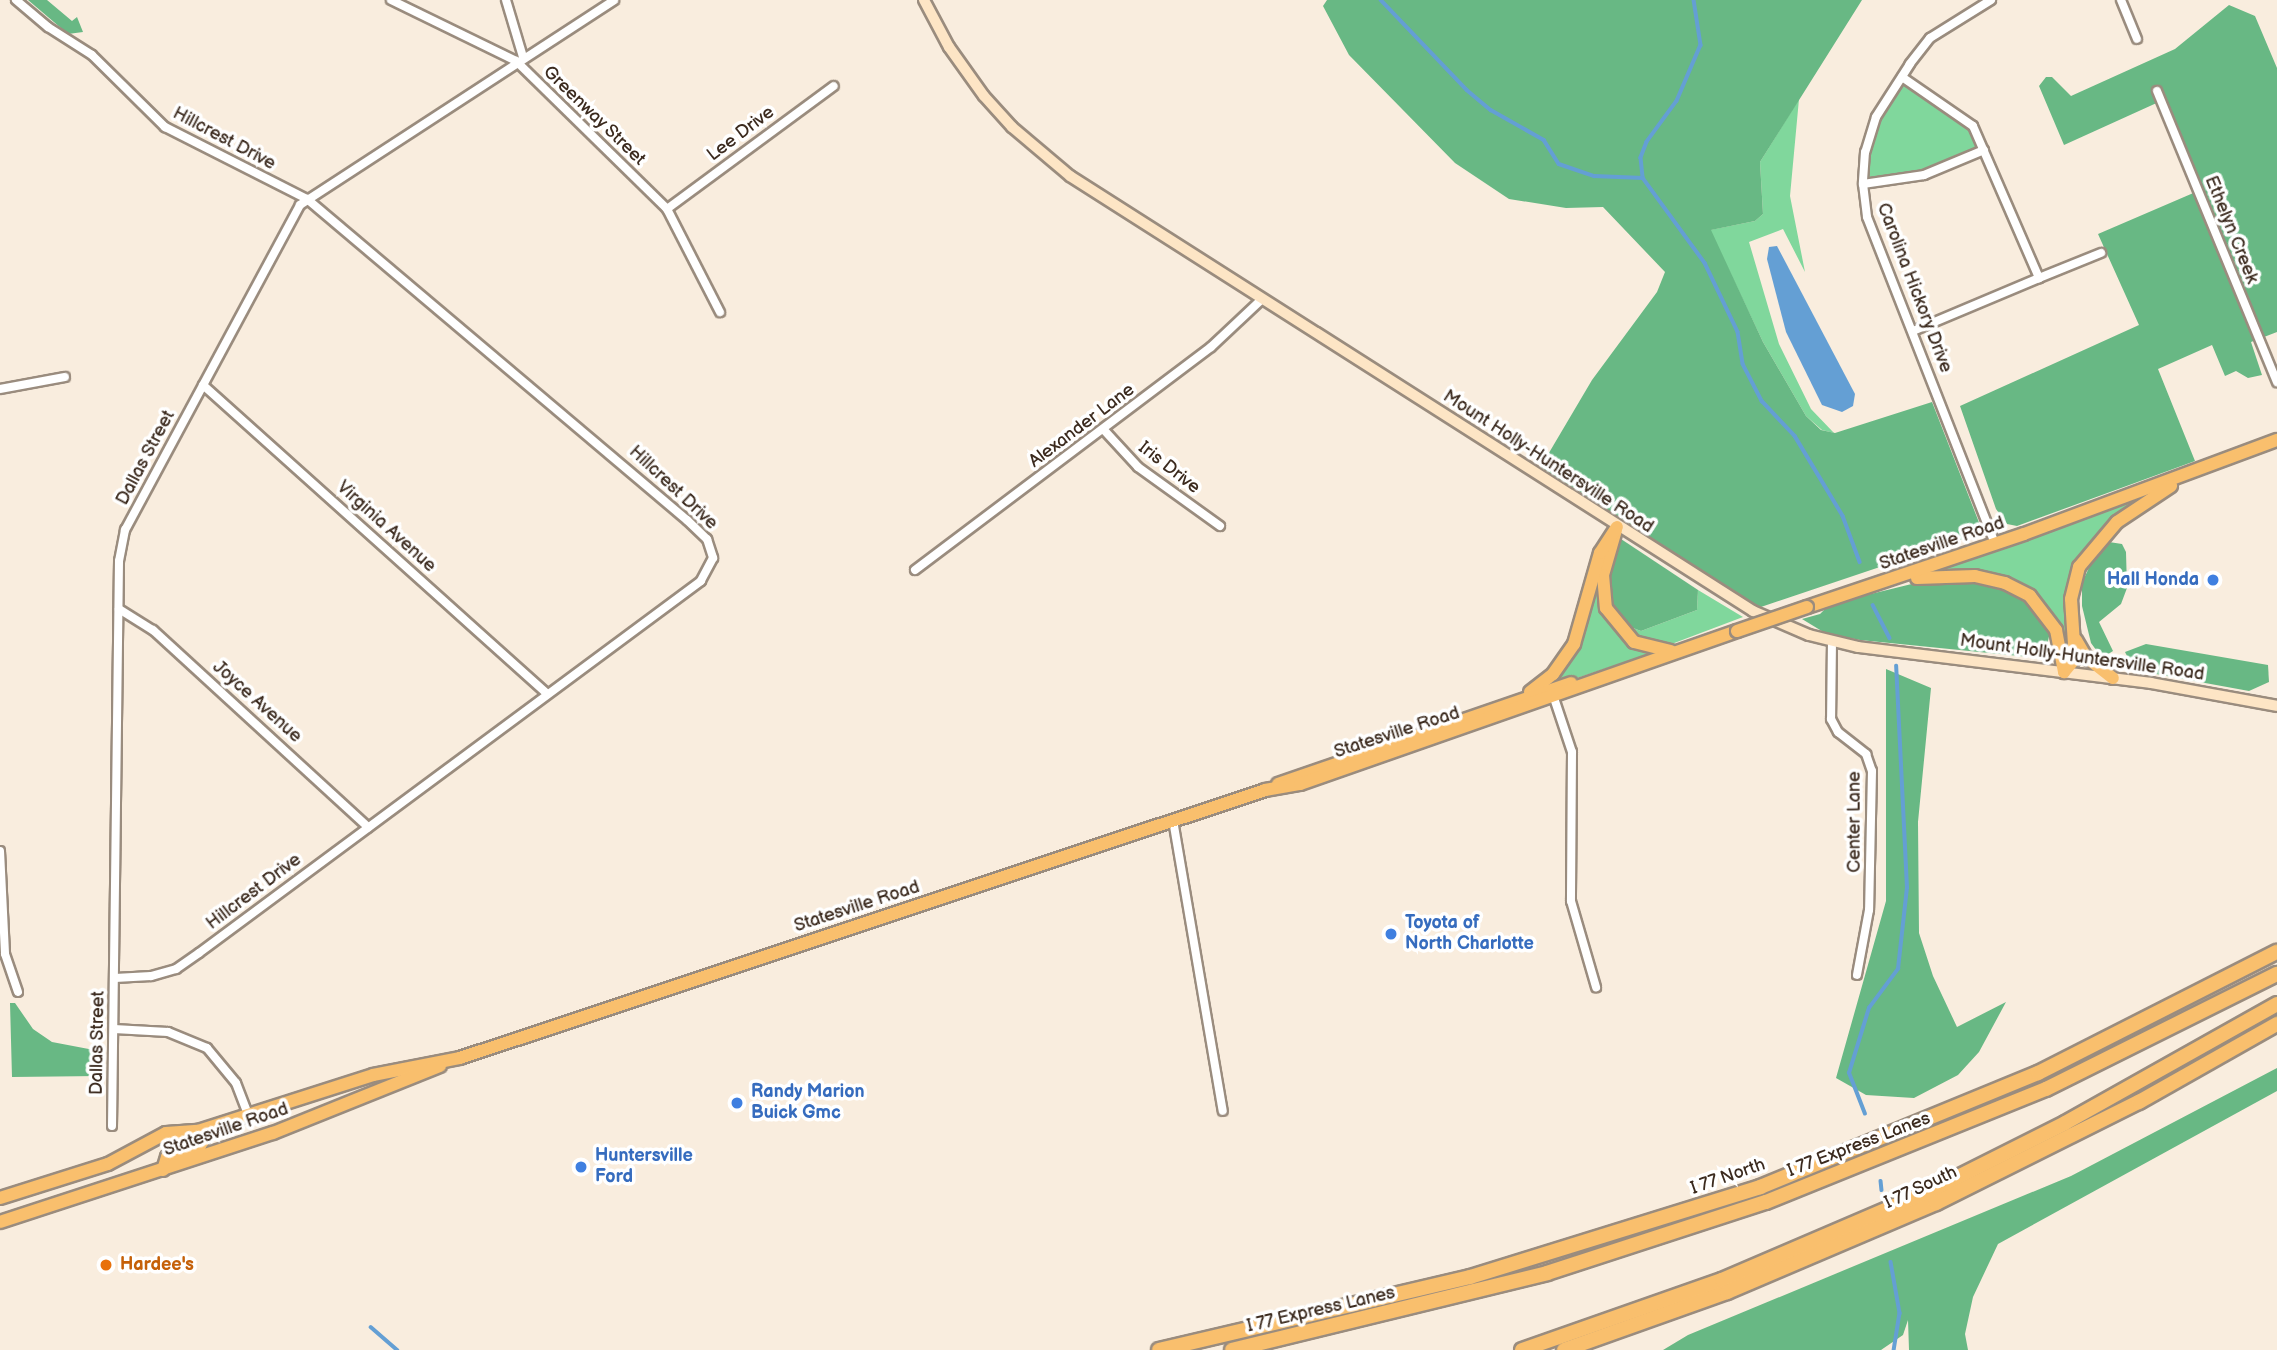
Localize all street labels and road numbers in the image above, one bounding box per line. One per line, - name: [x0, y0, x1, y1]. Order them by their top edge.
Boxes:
- street label: Greenway Street: [538, 61, 650, 171]
- street label: Lee Drive: [703, 102, 779, 166]
- street label: Hillcrest Drive: [169, 103, 279, 175]
- street label: Ethelyn Creek: [2200, 173, 2262, 287]
- street label: Carolina Hickory Drive: [1871, 200, 1957, 376]
- street label: Alexander Lane: [1025, 379, 1139, 473]
- street label: Mount Holly-Huntersville Road: [1439, 386, 1657, 538]
- street label: Dallas Street: [112, 407, 180, 509]
- street label: Iris Drive: [1134, 437, 1204, 499]
- street label: Hillcrest Drive: [624, 441, 722, 535]
- street label: Virginia Avenue: [332, 477, 440, 577]
- street label: Statesville Road: [1877, 513, 2007, 575]
- street label: Mount Holly-Huntersville Road: [1958, 630, 2206, 686]
- street label: Joyce Avenue: [208, 656, 306, 748]
- street label: Statesville Road: [1332, 703, 1462, 763]
- street label: Center Lane: [1844, 771, 1866, 873]
- street label: Hillcrest Drive: [202, 849, 306, 935]
- street label: Statesville Road: [792, 877, 922, 937]
- street label: Dallas Street: [86, 991, 110, 1095]
- street label: Statesville Road: [161, 1099, 291, 1161]
- street label: I 77 Express Lanes: [1784, 1108, 1934, 1182]
- street label: I 77 North: [1687, 1154, 1769, 1200]
- street label: I 77 South: [1880, 1161, 1962, 1215]
- street label: I 77 Express Lanes: [1244, 1282, 1398, 1338]

